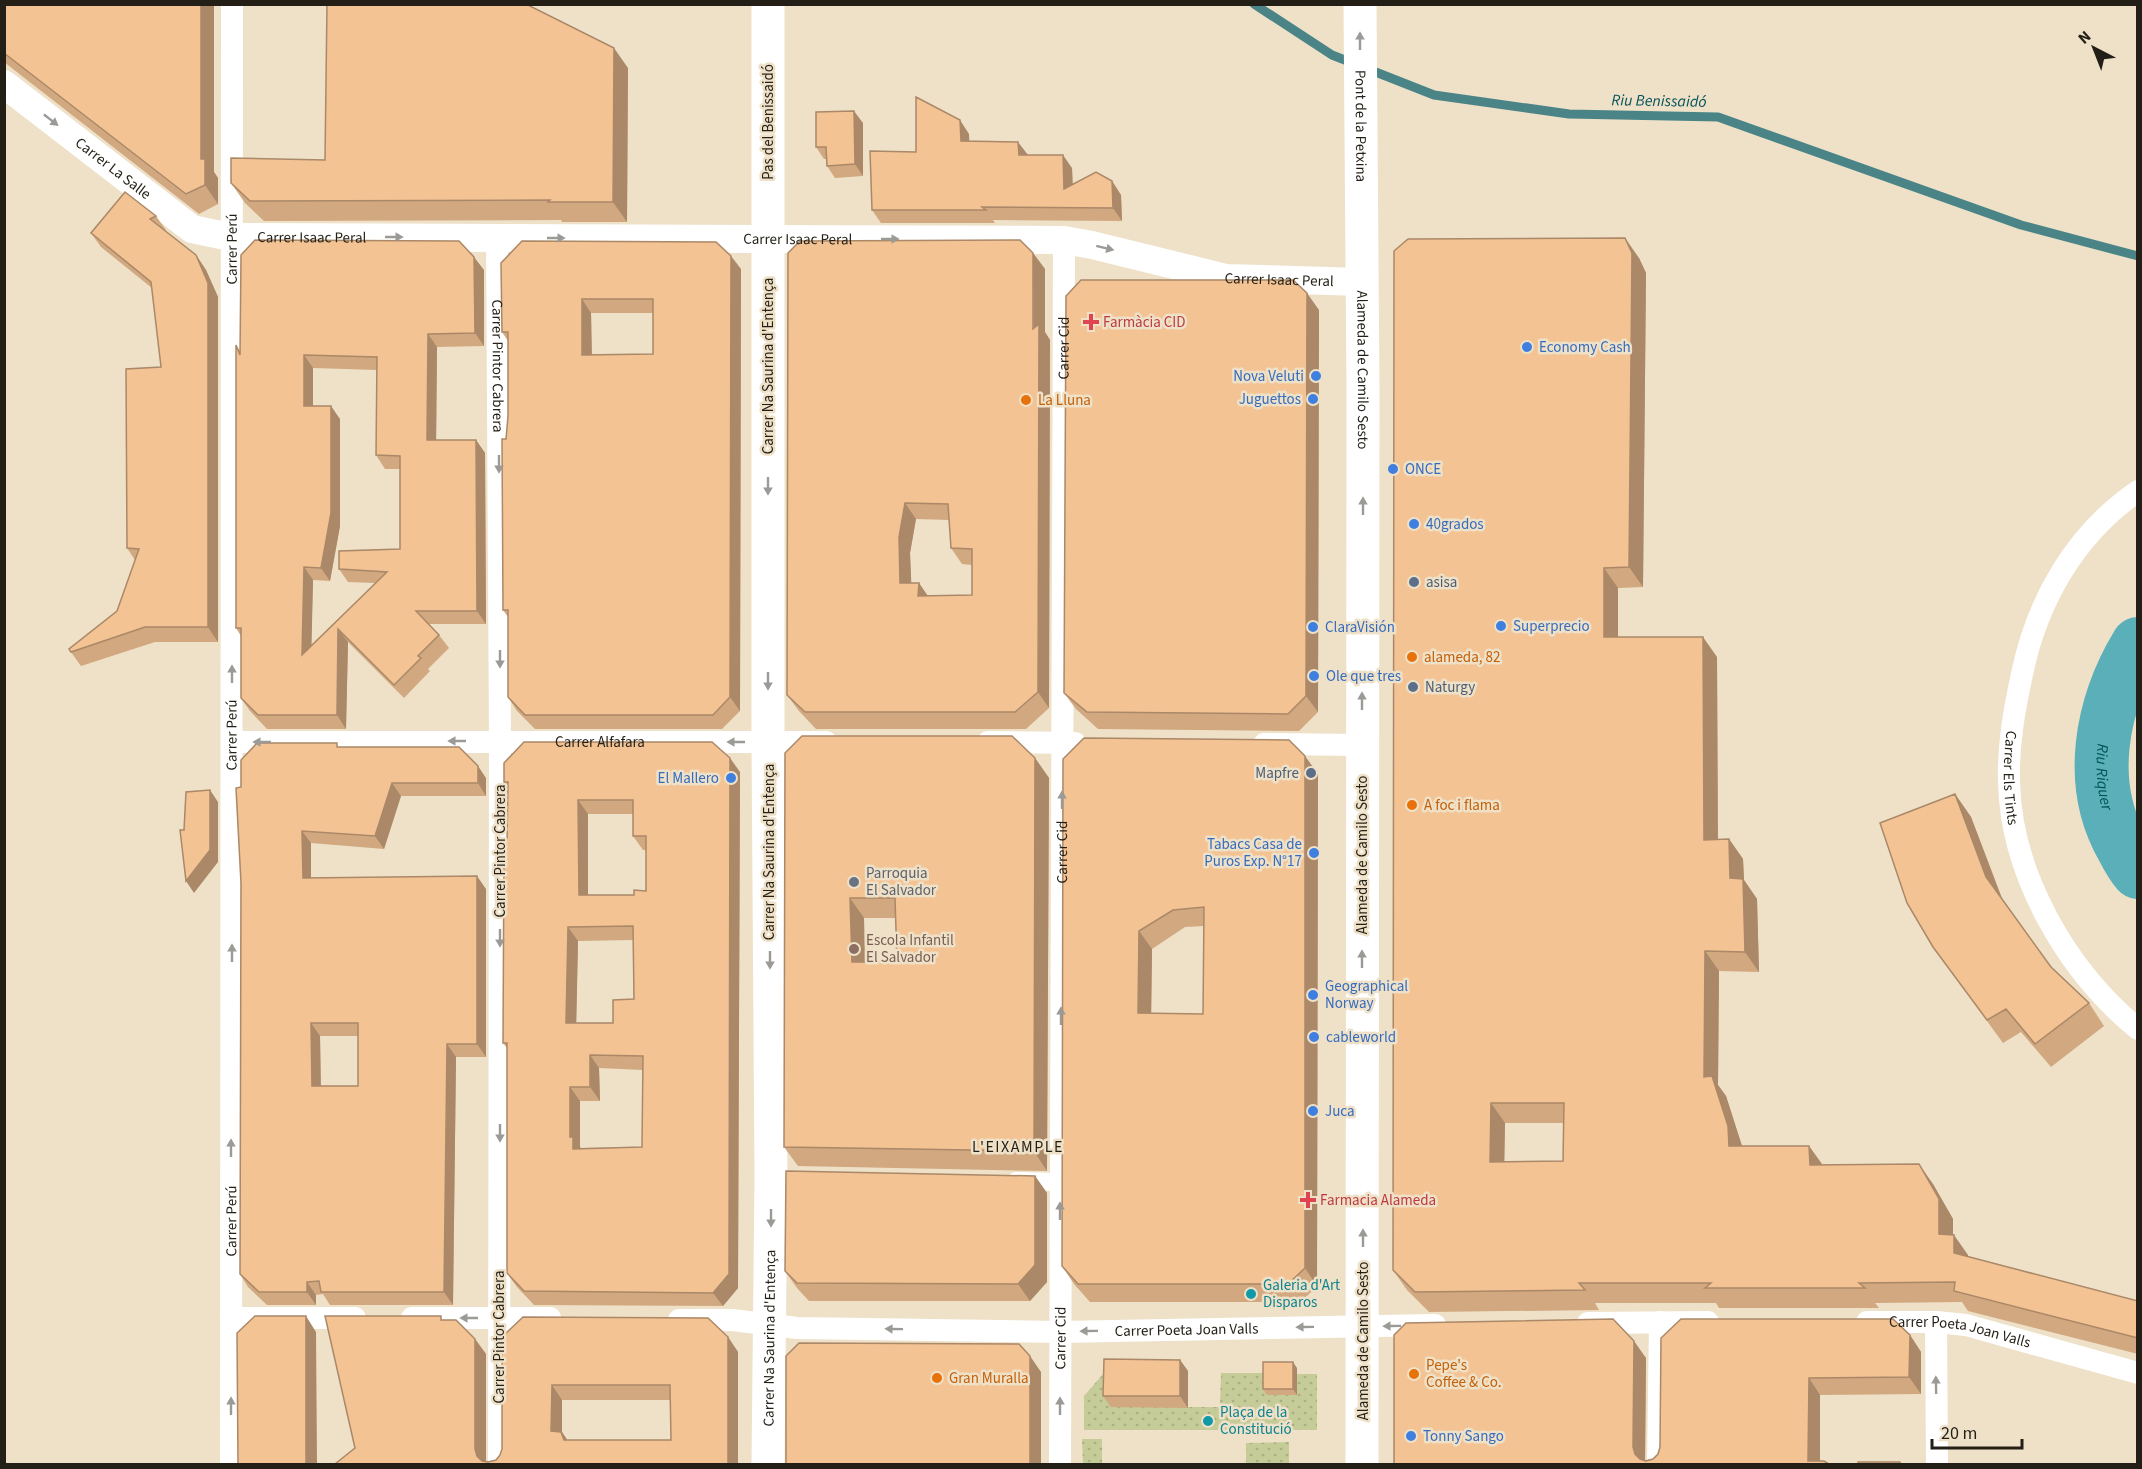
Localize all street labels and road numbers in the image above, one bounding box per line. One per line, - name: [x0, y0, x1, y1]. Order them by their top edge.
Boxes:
- street label: Pas del Benissaidó: [758, 64, 779, 180]
- street label: Pont de la Petxina: [1350, 70, 1372, 182]
- street label: Carrer La Salle: [71, 132, 156, 204]
- street label: Carrer Perú: [221, 213, 242, 285]
- street label: Carrer Isaac Peral: [257, 227, 367, 248]
- street label: Carrer Isaac Peral: [743, 228, 853, 250]
- street label: Carrer Isaac Peral: [1224, 267, 1334, 292]
- street label: Carrer Na Saurina d'Entença: [758, 278, 779, 454]
- street label: Alameda de Camilo Sesto: [1352, 290, 1374, 449]
- street label: Carrer Pintor Cabrera: [487, 299, 509, 433]
- street label: Carrer Cid: [1053, 317, 1074, 379]
- street label: Carrer Perú: [221, 699, 242, 771]
- street label: Carrer Els Tints: [1998, 730, 2024, 827]
- street label: Carrer Alfafara: [555, 732, 645, 753]
- street label: Carrer Na Saurina d'Entença: [759, 764, 780, 940]
- street label: Alameda de Camilo Sesto: [1352, 776, 1373, 934]
- street label: Carrer Pintor Cabrera: [490, 785, 511, 917]
- street label: Carrer Cid: [1051, 821, 1073, 883]
- street label: Carrer Perú: [221, 1185, 242, 1257]
- street label: Carrer Na Saurina d'Entença: [758, 1249, 781, 1427]
- street label: Alameda de Camilo Sesto: [1353, 1262, 1374, 1420]
- street label: Carrer Pintor Cabrera: [489, 1271, 510, 1403]
- street label: Carrer Cid: [1050, 1307, 1071, 1369]
- street label: Carrer Poeta Joan Valls: [1889, 1312, 2033, 1353]
- street label: Carrer Poeta Joan Valls: [1114, 1318, 1259, 1341]

